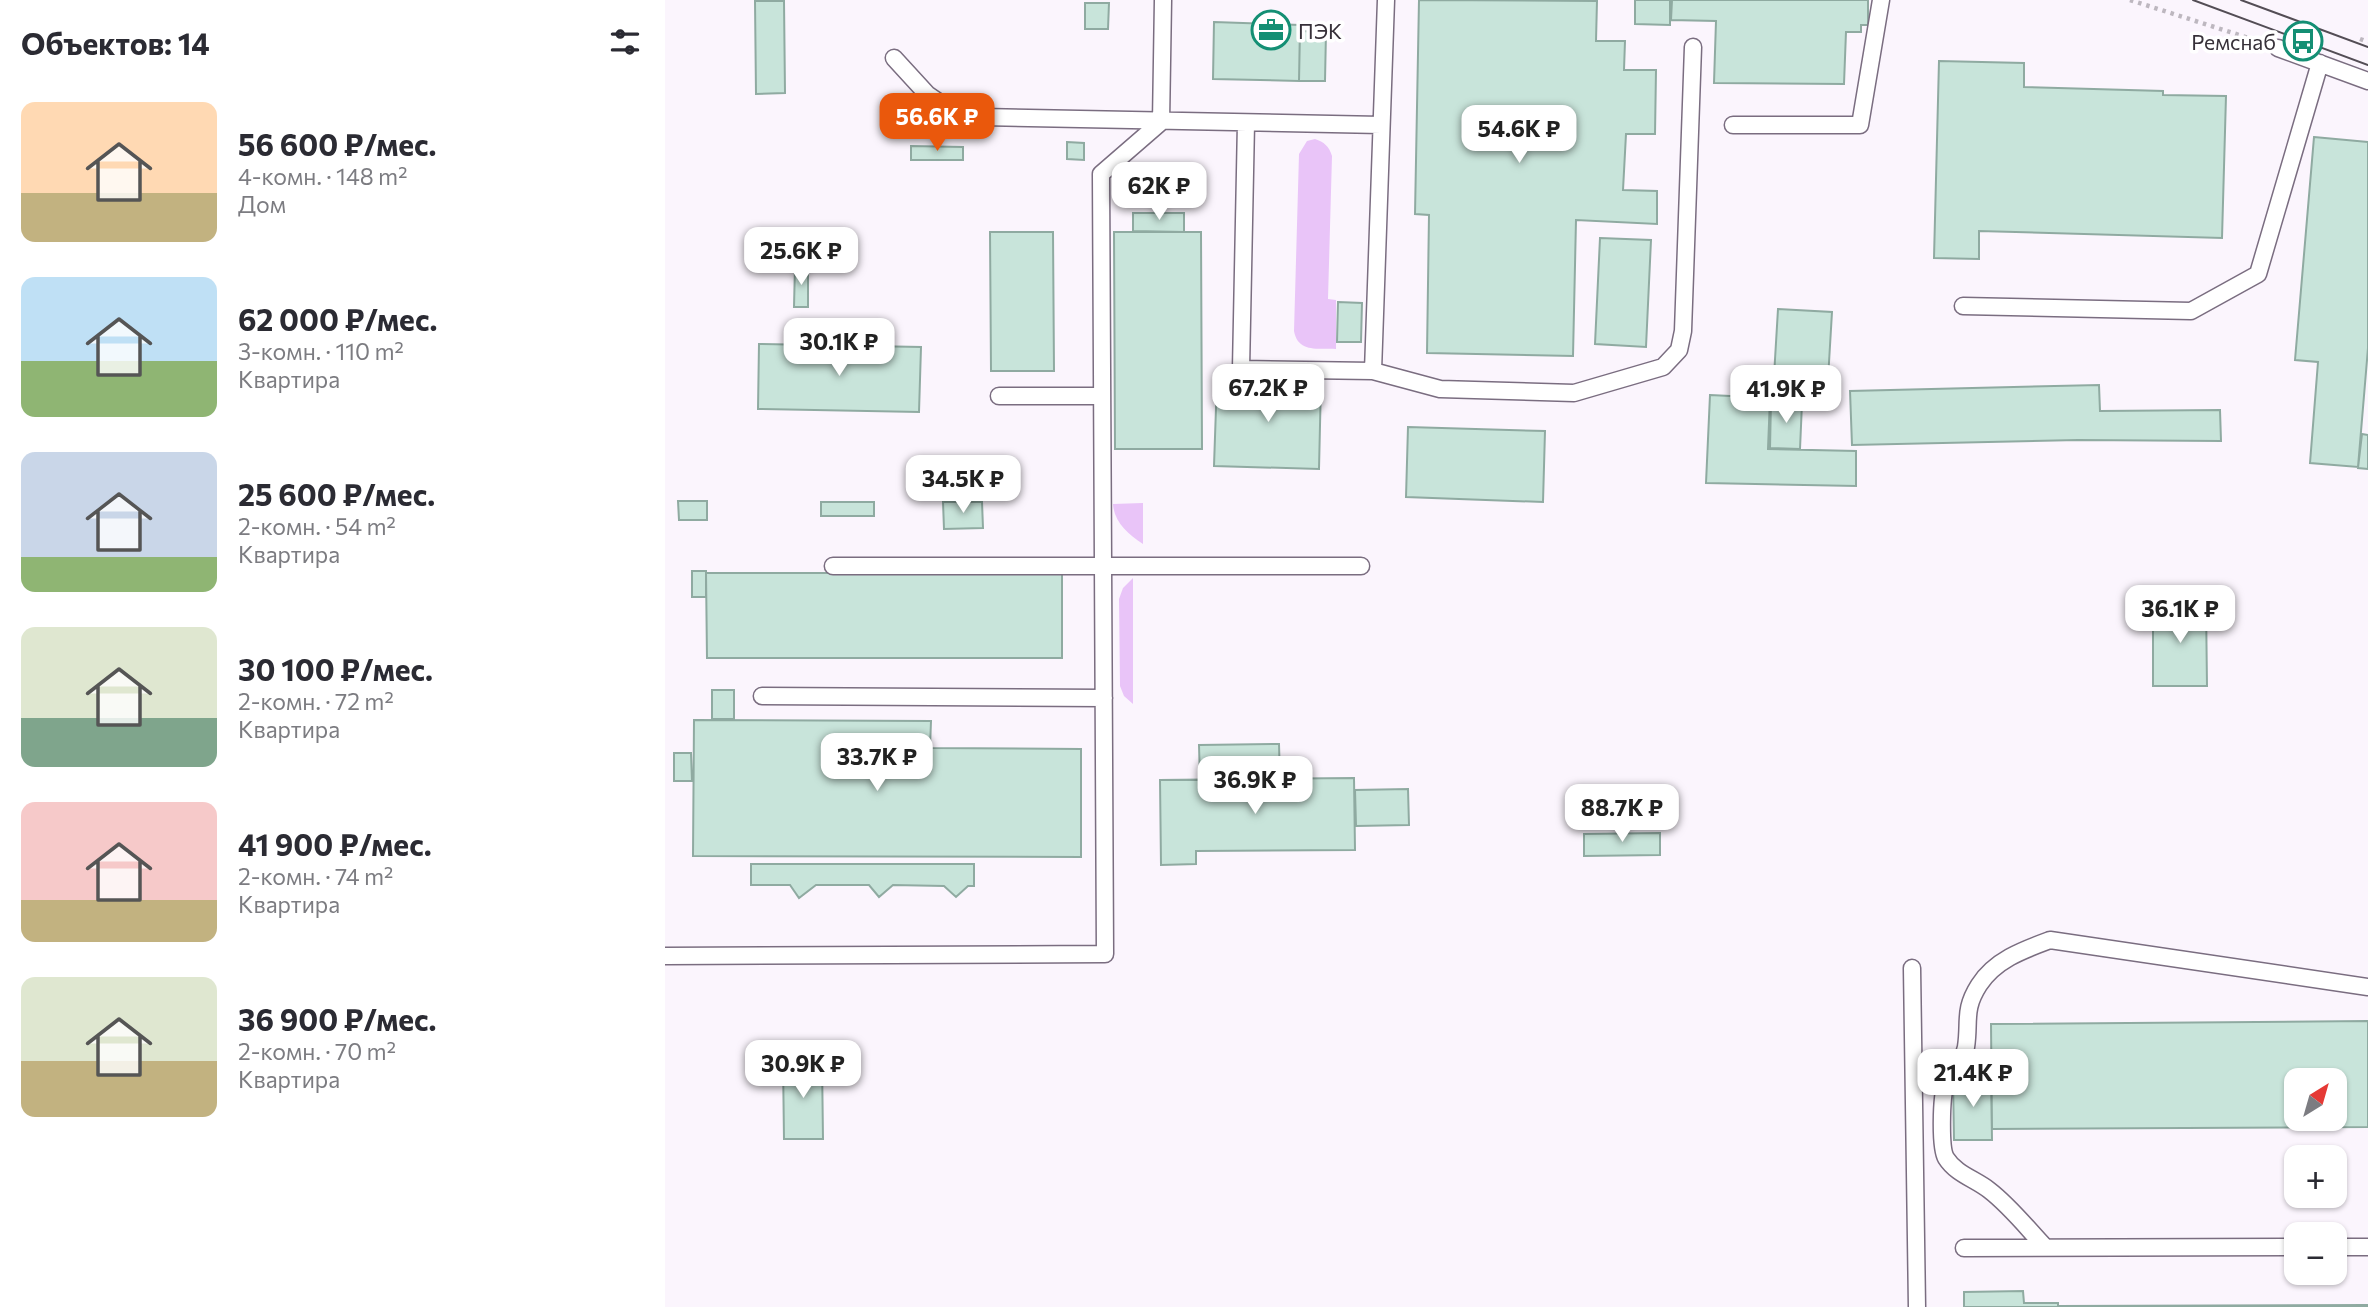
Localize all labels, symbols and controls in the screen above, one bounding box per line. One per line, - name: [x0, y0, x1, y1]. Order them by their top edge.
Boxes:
- office icon: ПЭК: [1250, 9, 1292, 51]
- place label: ПЭК: [1298, 18, 1342, 43]
- bus stop icon: Ремснаб: [2282, 20, 2324, 62]
- icon: filters: [606, 23, 644, 61]
- text: Объектов: 14: [21, 24, 210, 61]
- place label: Ремснаб: [2191, 29, 2276, 54]
- pin: 56.6K ₽: [872, 94, 1002, 153]
- text: 56.6K ₽: [896, 102, 978, 130]
- pin: 54.6K ₽: [1454, 106, 1584, 165]
- text: 54.6K ₽: [1477, 114, 1561, 142]
- text: 56 600 ₽/мес.: [238, 125, 437, 162]
- icon: home: [77, 130, 161, 214]
- text: 4-комн. · 148 m²: [238, 162, 407, 190]
- pin: 62K ₽: [1110, 162, 1208, 222]
- text: 62K ₽: [1128, 171, 1190, 199]
- text: Дом: [238, 190, 286, 218]
- pin: 25.6K ₽: [736, 228, 866, 287]
- text: 25.6K ₽: [760, 236, 842, 264]
- text: 62 000 ₽/мес.: [238, 300, 437, 337]
- icon: home: [77, 305, 161, 389]
- pin: 30.1K ₽: [774, 318, 904, 378]
- text: 30.1K ₽: [800, 327, 878, 355]
- text: 3-комн. · 110 m²: [238, 337, 404, 365]
- pin: 67.2K ₽: [1203, 364, 1333, 424]
- text: Квартира: [238, 365, 340, 393]
- pin: 41.9K ₽: [1721, 366, 1851, 425]
- text: 67.2K ₽: [1228, 373, 1308, 401]
- text: 41.9K ₽: [1746, 374, 1826, 402]
- pin: 34.5K ₽: [898, 456, 1028, 515]
- text: 34.5K ₽: [922, 464, 1004, 492]
- text: 25 600 ₽/мес.: [238, 475, 435, 512]
- icon: home: [77, 480, 161, 564]
- text: 2-комн. · 54 m²: [238, 512, 396, 540]
- text: Квартира: [238, 540, 340, 568]
- pin: 36.1K ₽: [2115, 586, 2245, 645]
- text: 36.1K ₽: [2141, 594, 2219, 622]
- text: 30 100 ₽/мес.: [238, 650, 433, 687]
- icon: home: [77, 655, 161, 739]
- text: 2-комн. · 72 m²: [238, 687, 394, 715]
- text: Квартира: [238, 715, 340, 743]
- pin: 33.7K ₽: [812, 734, 942, 793]
- text: 33.7K ₽: [837, 742, 917, 770]
- pin: 36.9K ₽: [1190, 756, 1320, 816]
- text: 36.9K ₽: [1214, 765, 1296, 793]
- pin: 88.7K ₽: [1557, 784, 1687, 844]
- text: 88.7K ₽: [1581, 793, 1663, 821]
- text: 41 900 ₽/мес.: [238, 825, 432, 862]
- icon: home: [77, 830, 161, 914]
- text: 2-комн. · 74 m²: [238, 862, 393, 890]
- text: Квартира: [238, 890, 340, 918]
- text: 36 900 ₽/мес.: [238, 1000, 437, 1037]
- icon: home: [77, 1005, 161, 1089]
- text: 2-комн. · 70 m²: [238, 1037, 396, 1065]
- pin: 30.9K ₽: [738, 1040, 868, 1100]
- text: 30.9K ₽: [761, 1049, 845, 1077]
- pin: 21.4K ₽: [1908, 1050, 2038, 1109]
- text: 21.4K ₽: [1933, 1058, 2013, 1086]
- text: Квартира: [238, 1065, 340, 1093]
- north arrow: [2284, 1068, 2347, 1130]
- map controls: [2284, 1068, 2347, 1285]
- button: +: [2284, 1145, 2347, 1208]
- button: −: [2284, 1222, 2347, 1285]

